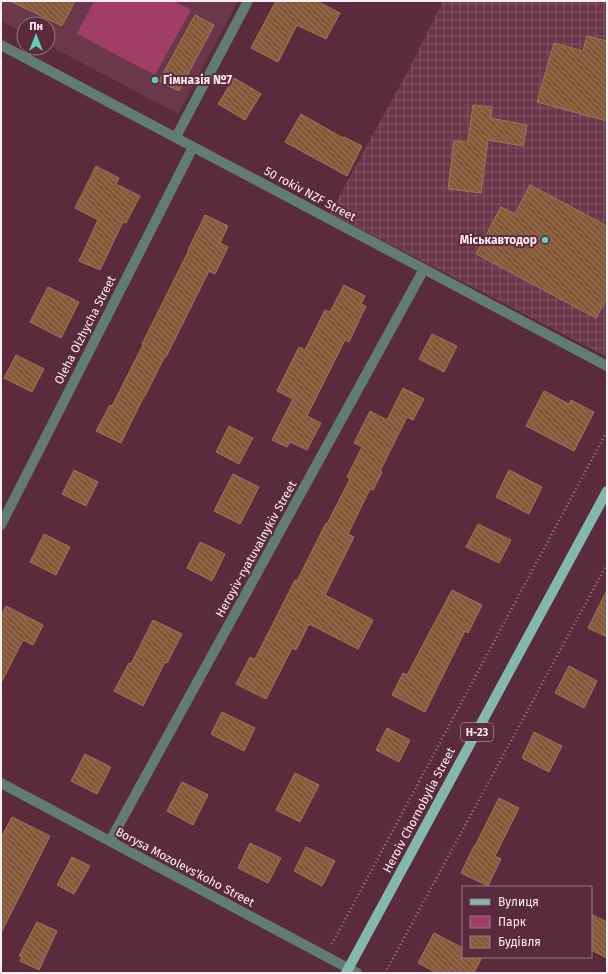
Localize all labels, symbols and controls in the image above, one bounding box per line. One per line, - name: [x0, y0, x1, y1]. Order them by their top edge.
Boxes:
- north arrow: [16, 16, 56, 56]
- text: Пн: [29, 20, 43, 33]
- place label: Гімназія №7: [163, 73, 233, 87]
- marker: Гімназія №7: [150, 75, 160, 85]
- street label: 50 rokiv NZF Street: [262, 164, 359, 224]
- place label: Міськавтодор: [460, 233, 537, 247]
- marker: Міськавтодор: [540, 235, 550, 245]
- street label: Oleha Olzhycha Street: [52, 273, 119, 387]
- street label: Heroyiv-ryatuvalnykiv Street: [213, 478, 300, 620]
- road number: Н-23: [461, 723, 493, 741]
- street label: Heroiv Chornobylia Street: [380, 744, 458, 875]
- street label: Borysa Mozolevs'koho Street: [113, 824, 257, 910]
- legend: [462, 886, 592, 958]
- text: Вулиця: [498, 895, 539, 909]
- text: Парк: [498, 915, 527, 929]
- text: Будівля: [498, 935, 541, 949]

